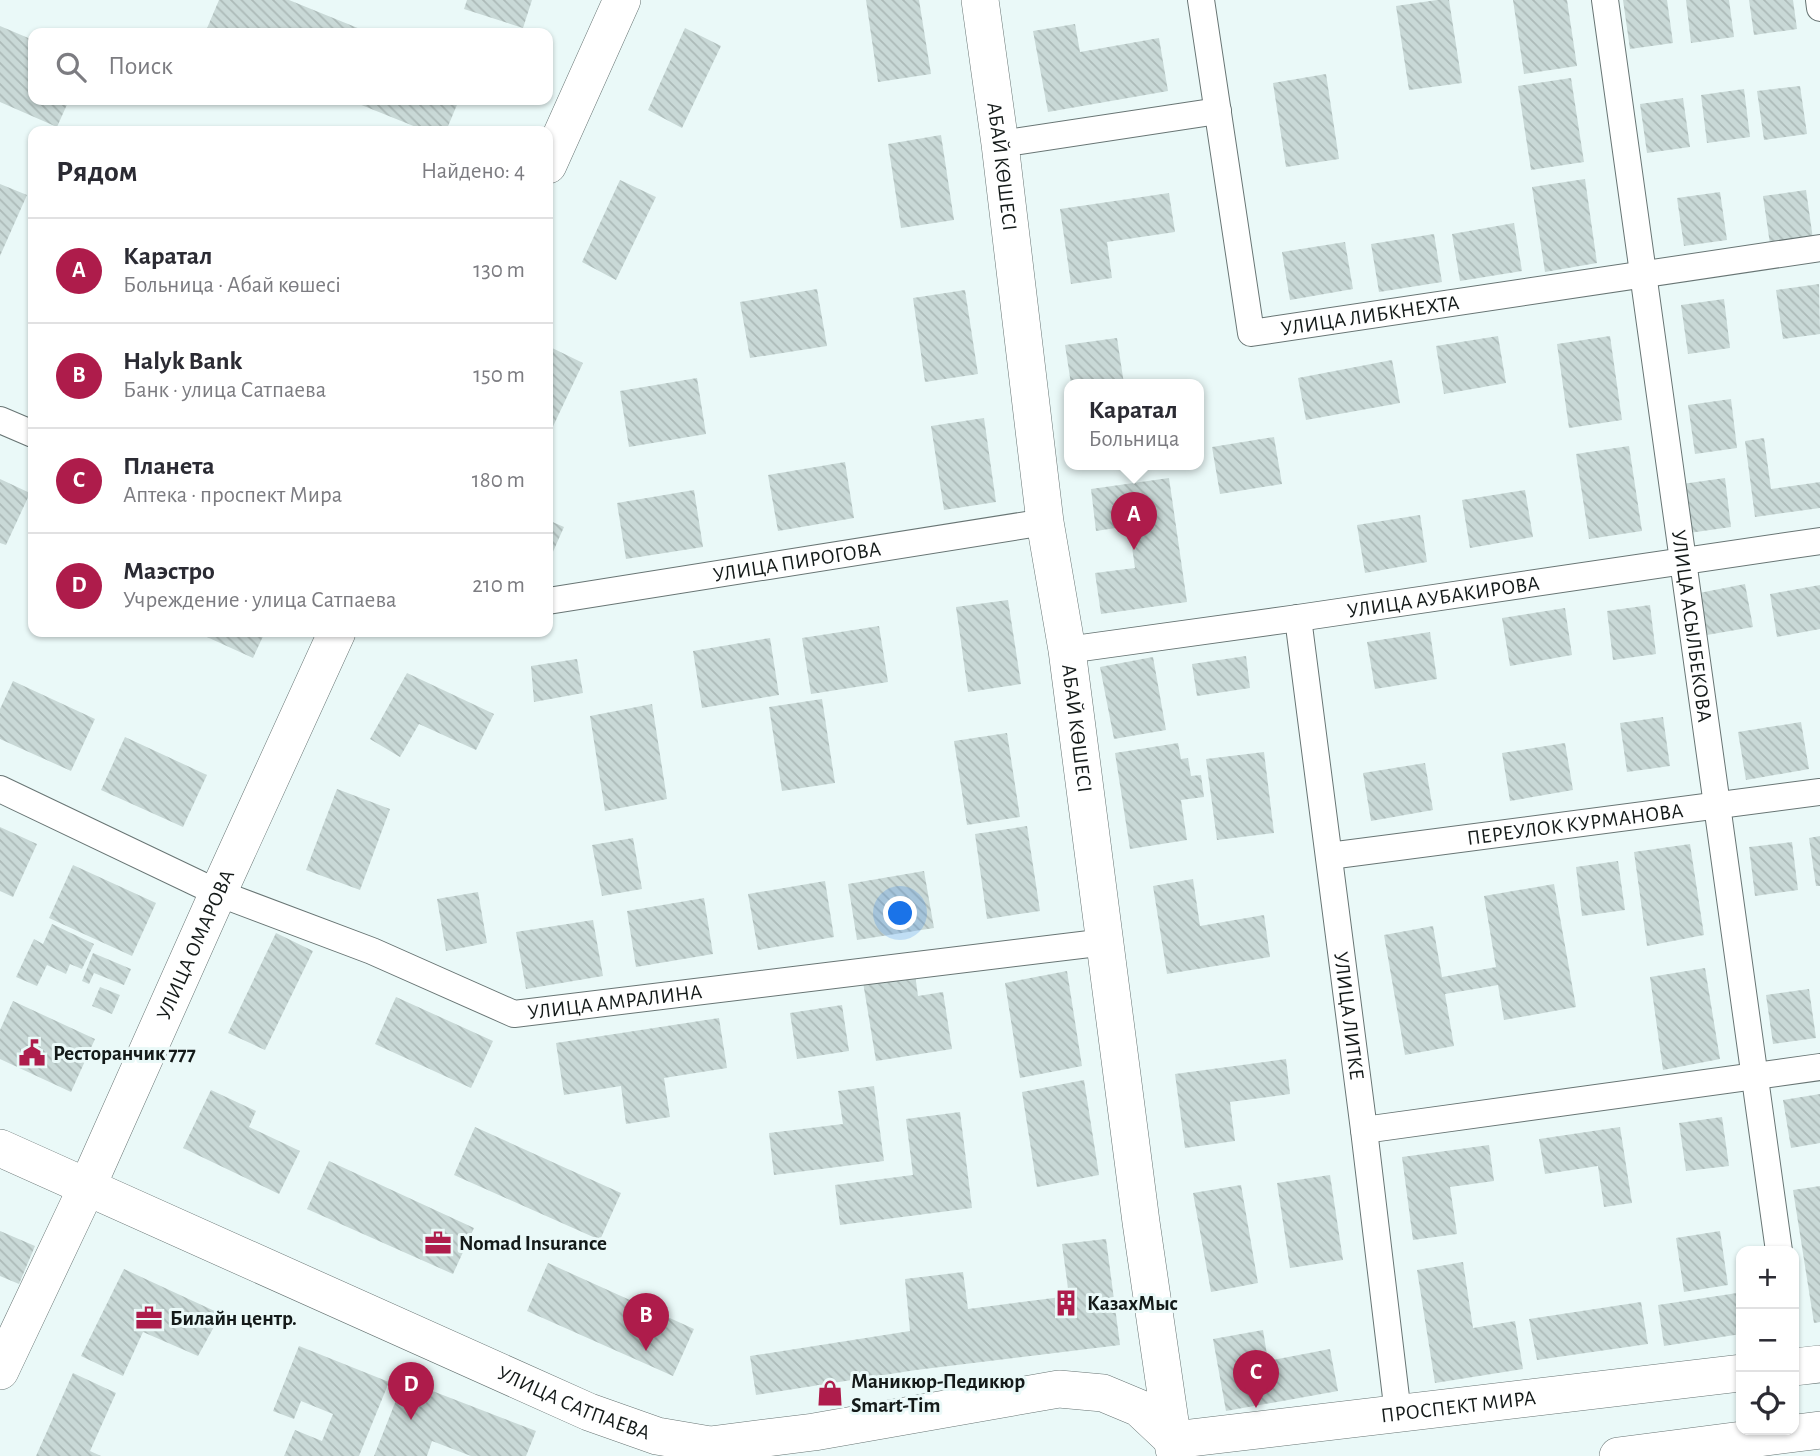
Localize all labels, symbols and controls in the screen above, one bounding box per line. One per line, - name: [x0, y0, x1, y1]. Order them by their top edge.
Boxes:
- search box: [28, 28, 553, 105]
- icon: search: [52, 48, 90, 86]
- text: Поиск: [108, 53, 173, 79]
- street label: АБАЙ КӨШЕСІ: [984, 101, 1021, 232]
- text: Рядом: [56, 157, 138, 187]
- text: Найдено: 4: [421, 160, 525, 183]
- text: Каратал: [123, 243, 212, 269]
- text: A: [72, 259, 86, 282]
- text: 130 m: [473, 259, 525, 282]
- text: Больница · Абай көшесі: [123, 274, 341, 297]
- street label: УЛИЦА ЛИБКНЕХТА: [1279, 292, 1460, 339]
- text: Halyk Bank: [123, 348, 242, 374]
- text: B: [72, 364, 86, 387]
- text: 150 m: [473, 364, 525, 387]
- text: Банк · улица Сатпаева: [123, 379, 326, 402]
- popup: [1064, 379, 1204, 470]
- text: Каратал: [1088, 397, 1178, 423]
- text: Больница: [1088, 428, 1180, 451]
- text: Планета: [123, 453, 215, 479]
- text: C: [73, 469, 85, 492]
- text: 180 m: [472, 469, 525, 492]
- text: Аптека · проспект Мира: [123, 484, 342, 507]
- pin: A: [1111, 492, 1157, 550]
- street label: УЛИЦА АСЫЛБЕКОВА: [1668, 528, 1716, 724]
- street label: УЛИЦА ПИРОГОВА: [711, 538, 882, 585]
- text: Маэстро: [123, 558, 215, 584]
- street label: УЛИЦА АУБАКИРОВА: [1346, 572, 1541, 621]
- text: D: [71, 574, 87, 597]
- text: 210 m: [472, 574, 525, 597]
- text: Учреждение · улица Сатпаева: [123, 589, 397, 612]
- street label: АБАЙ КӨШЕСІ: [1058, 663, 1096, 794]
- street label: ПЕРЕУЛОК КУРМАНОВА: [1465, 799, 1684, 848]
- street label: УЛИЦА ОМАРОВА: [152, 866, 238, 1023]
- your location: [883, 896, 917, 930]
- street label: УЛИЦА ЛИТКЕ: [1331, 950, 1368, 1081]
- street label: УЛИЦА АМРАЛИНА: [526, 981, 703, 1023]
- public building icon: Ресторанчик 777: [17, 1038, 47, 1068]
- place label: Ресторанчик 777: [53, 1043, 196, 1064]
- office icon: Nomad Insurance: [423, 1228, 453, 1258]
- place label: Nomad Insurance: [459, 1233, 607, 1254]
- map controls: [1736, 1246, 1799, 1435]
- button: +: [1736, 1246, 1799, 1309]
- building icon: КазахМыс: [1051, 1288, 1081, 1318]
- pin: B: [623, 1293, 669, 1351]
- place label: КазахМыс: [1087, 1293, 1178, 1314]
- office icon: Билайн центр.: [134, 1303, 164, 1333]
- place label: Билайн центр.: [170, 1308, 297, 1329]
- button: −: [1736, 1309, 1799, 1372]
- pin: C: [1233, 1350, 1279, 1408]
- pin: D: [388, 1362, 434, 1420]
- street label: УЛИЦА САТПАЕВА: [494, 1362, 653, 1443]
- place label: Маникюр-Педикюр Smart-Tim: [851, 1371, 1025, 1416]
- button: locate: [1736, 1372, 1799, 1435]
- shop icon: Маникюр-Педикюр Smart-Tim: [815, 1378, 845, 1408]
- street label: ПРОСПЕКТ МИРА: [1380, 1387, 1537, 1426]

